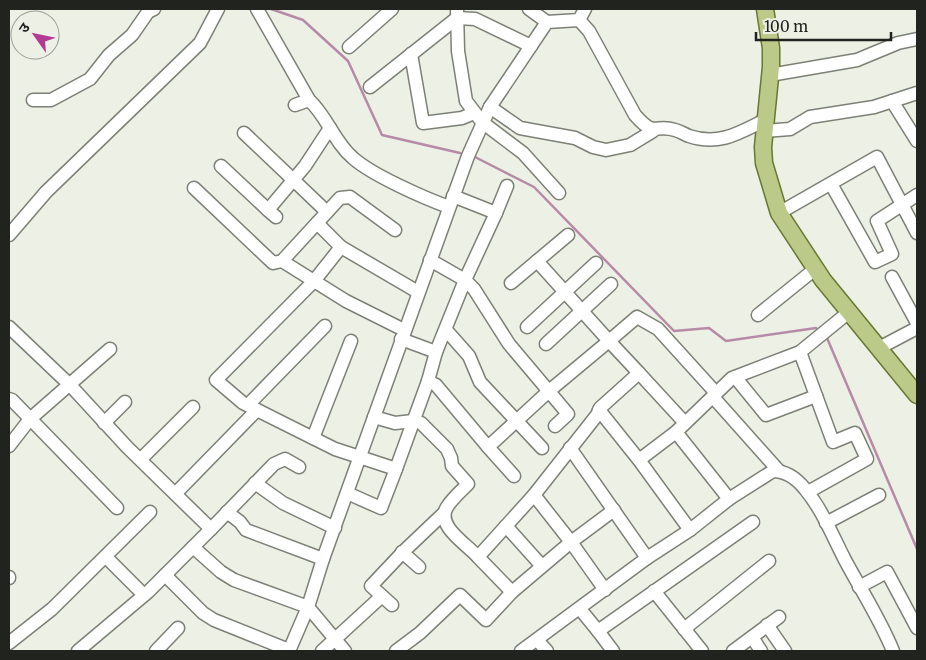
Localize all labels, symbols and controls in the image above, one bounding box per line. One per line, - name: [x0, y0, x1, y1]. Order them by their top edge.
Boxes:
- north arrow: [10, 10, 60, 60]
- scale bar: [756, 10, 891, 42]
- text: 100 m: [764, 17, 808, 36]
- text: उ: [14, 19, 34, 36]

